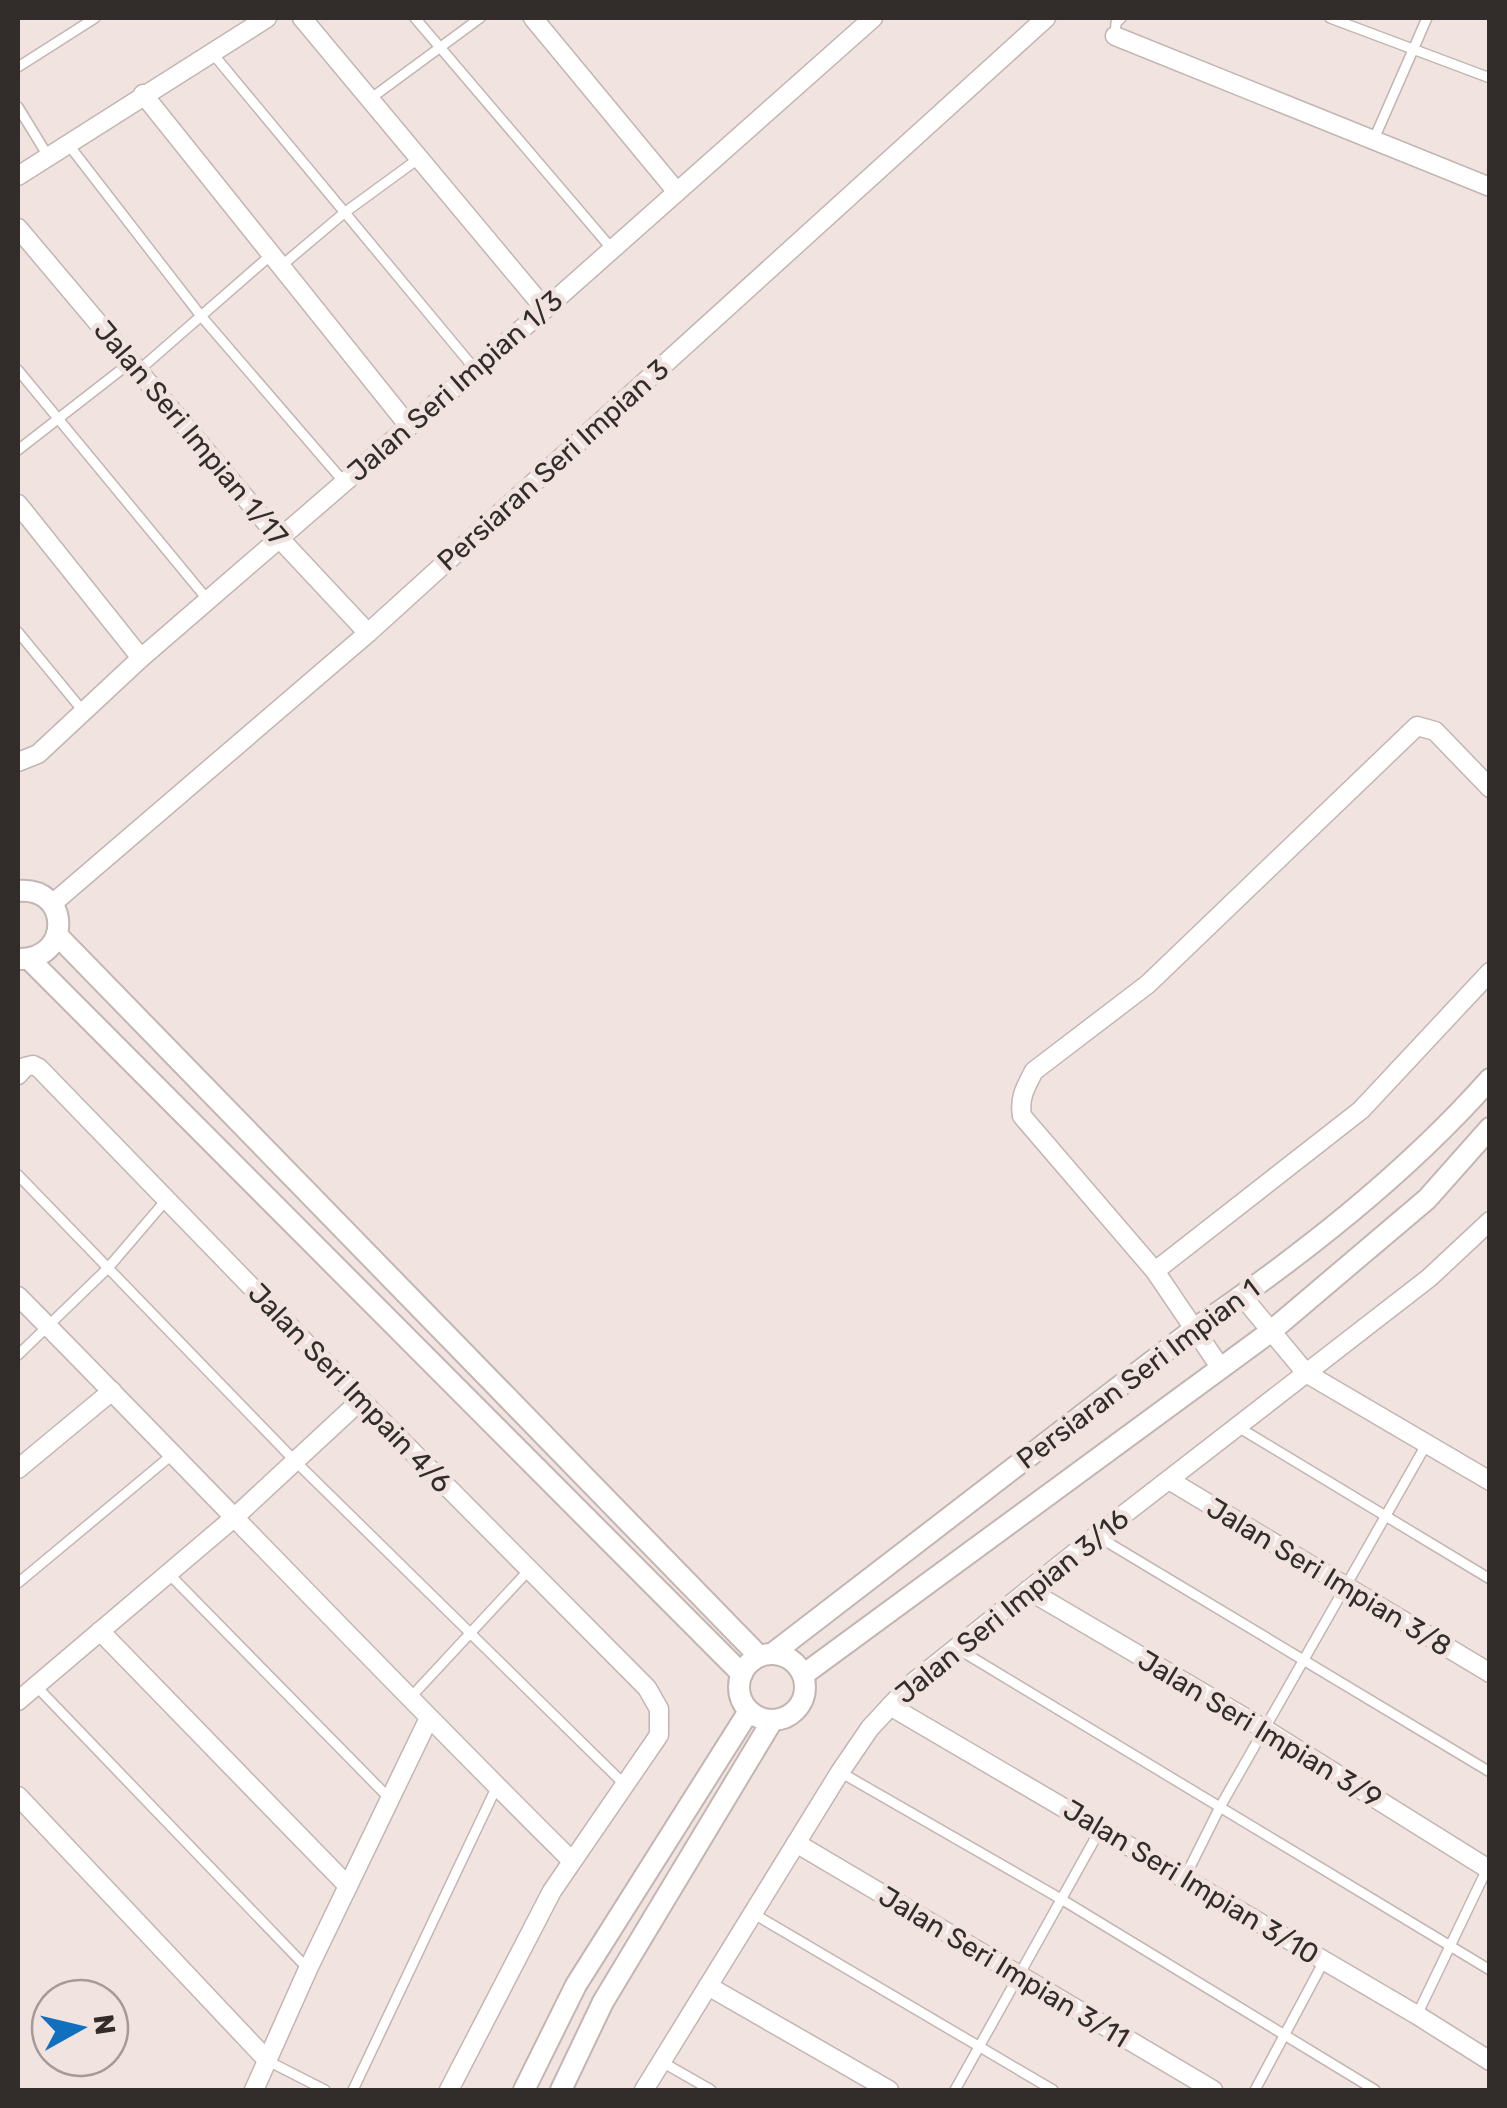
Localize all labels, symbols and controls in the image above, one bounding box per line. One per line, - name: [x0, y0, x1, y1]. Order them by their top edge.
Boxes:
- street label: Jalan Seri Impian 1/3: [341, 284, 569, 488]
- street label: Jalan Seri Impian 1/17: [87, 314, 295, 552]
- street label: Persiaran Seri Impian 3: [431, 352, 675, 578]
- street label: Persiaran Seri Impian 1: [1010, 1272, 1266, 1476]
- street label: Jalan Seri Impain 4/6: [242, 1277, 458, 1499]
- street label: Jalan Seri Impian 3/8: [1201, 1491, 1457, 1663]
- street label: Jalan Seri Impian 3/16: [889, 1502, 1135, 1710]
- street label: Jalan Seri Impian 3/9: [1132, 1643, 1388, 1815]
- street label: Jalan Seri Impian 3/10: [1057, 1793, 1325, 1971]
- street label: Jalan Seri Impian 3/11: [873, 1879, 1135, 2055]
- north arrow: [30, 1978, 130, 2078]
- text: N: [87, 2012, 122, 2037]

